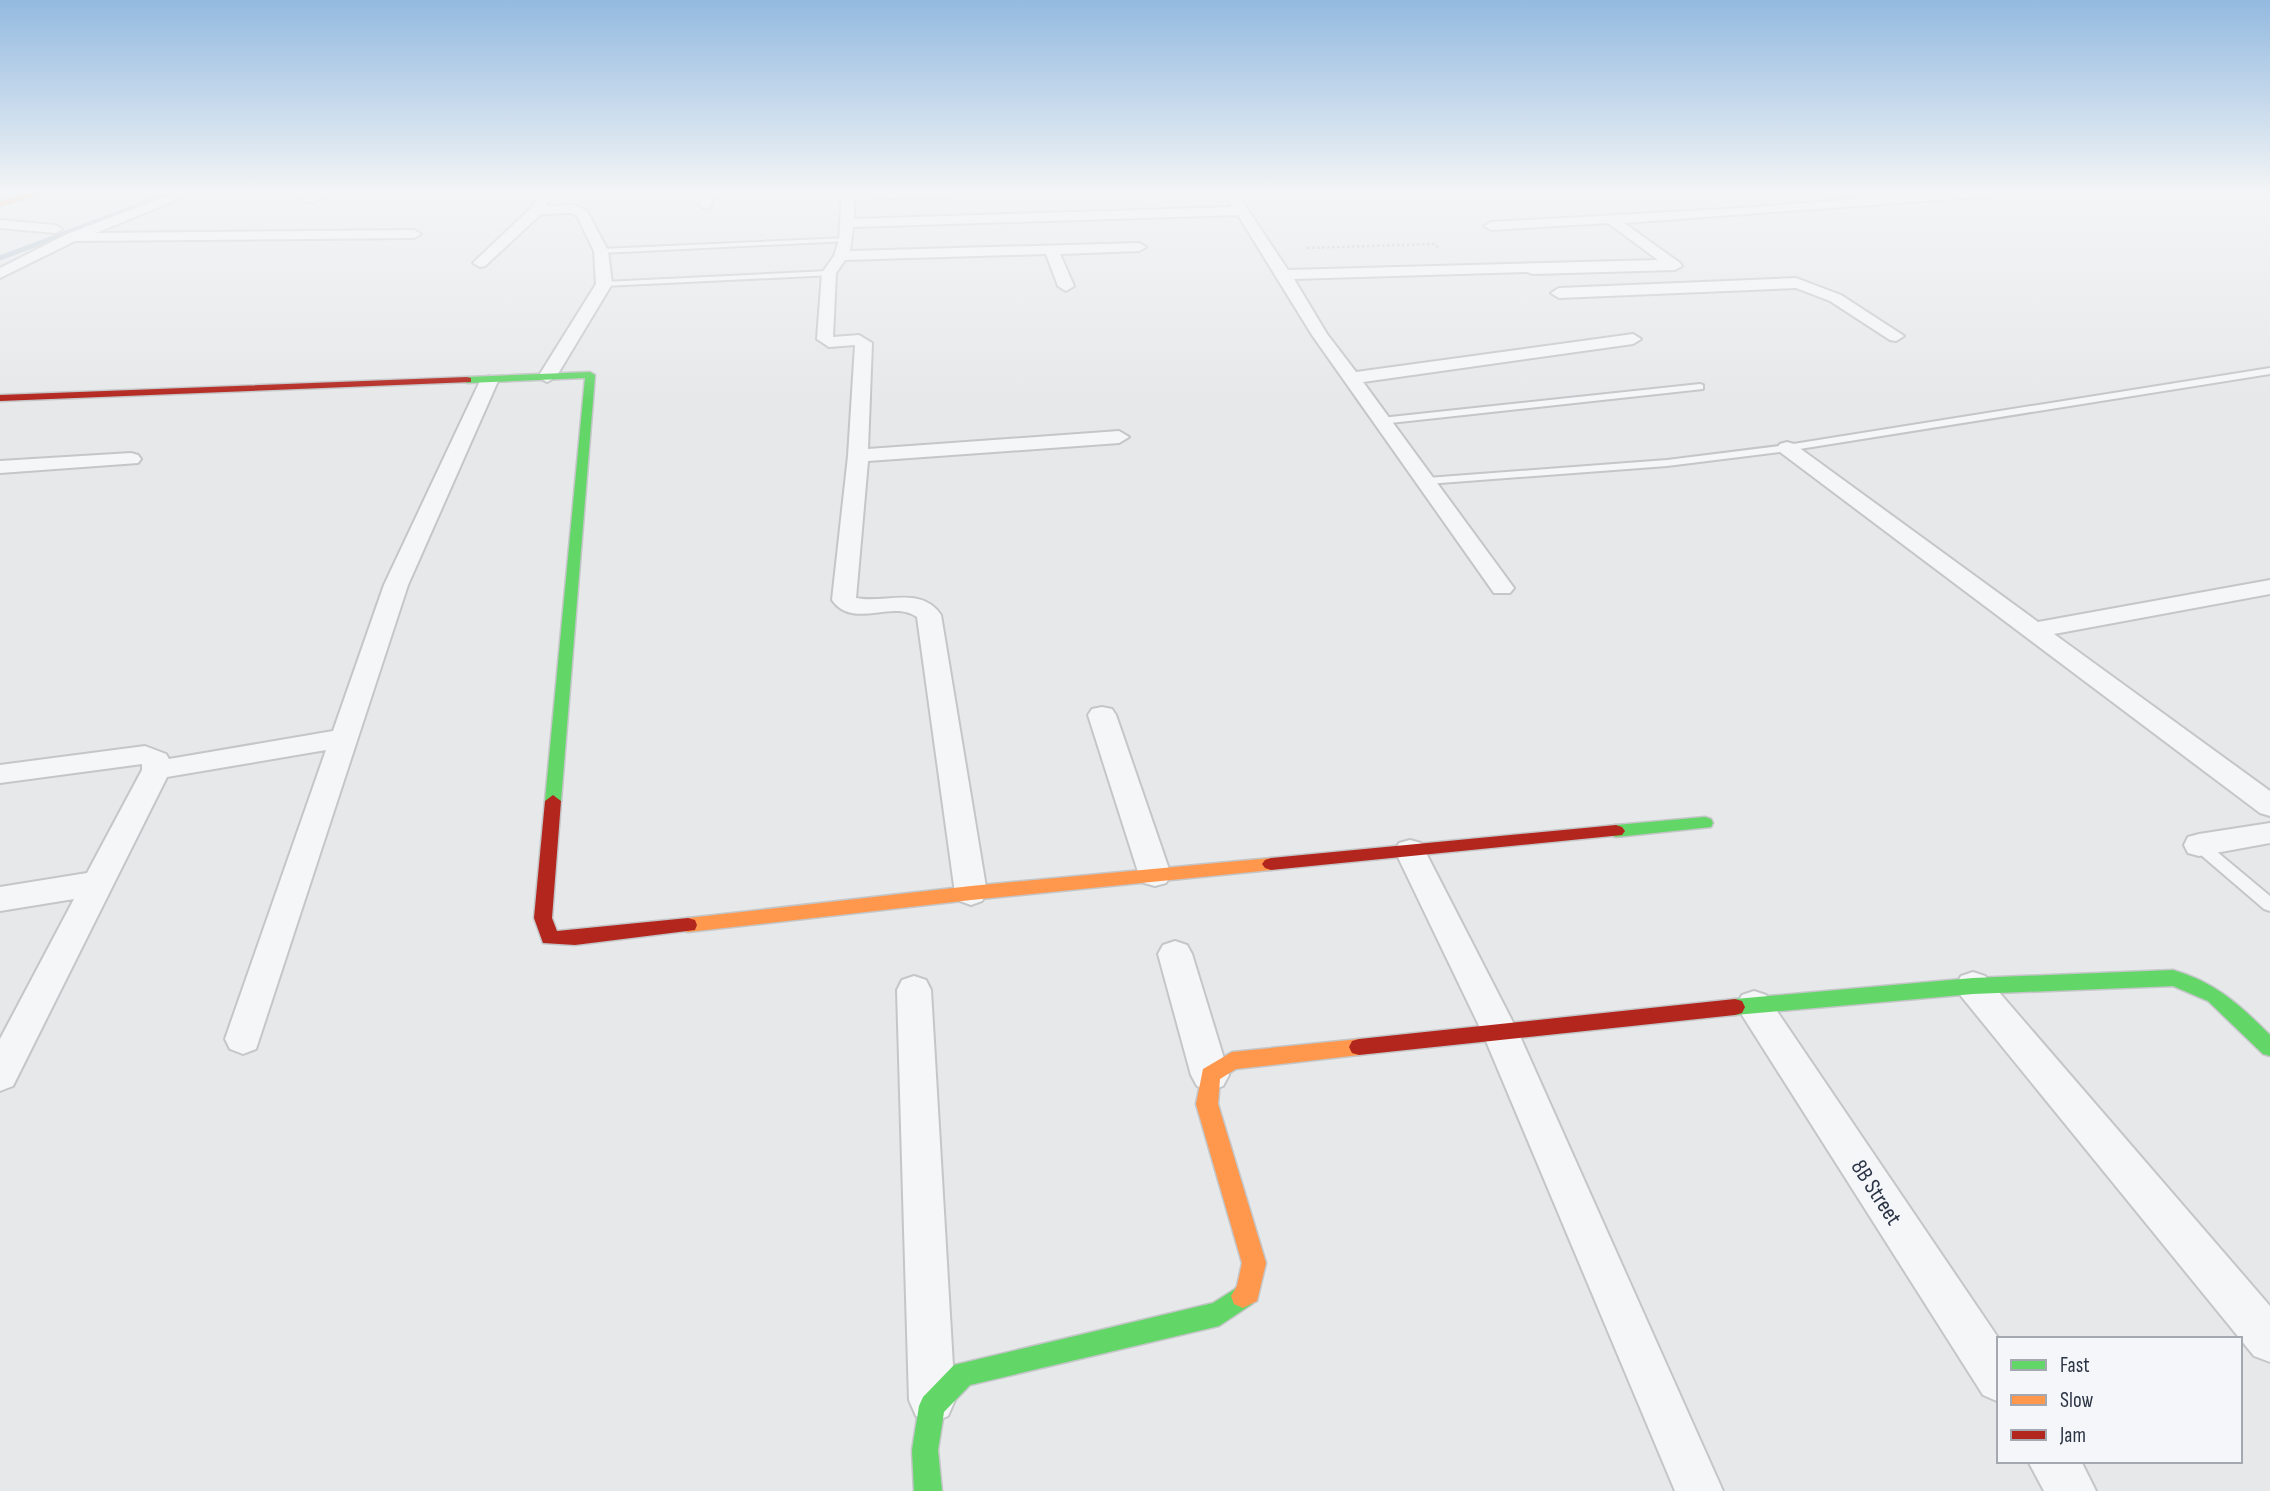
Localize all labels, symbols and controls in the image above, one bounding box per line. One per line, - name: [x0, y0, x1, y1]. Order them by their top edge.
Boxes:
- street label: 8B Street: [1845, 1155, 1908, 1231]
- legend: [1997, 1337, 2242, 1463]
- text: Fast: [2060, 1353, 2090, 1378]
- text: Slow: [2060, 1388, 2094, 1413]
- text: Jam: [2059, 1423, 2086, 1448]

